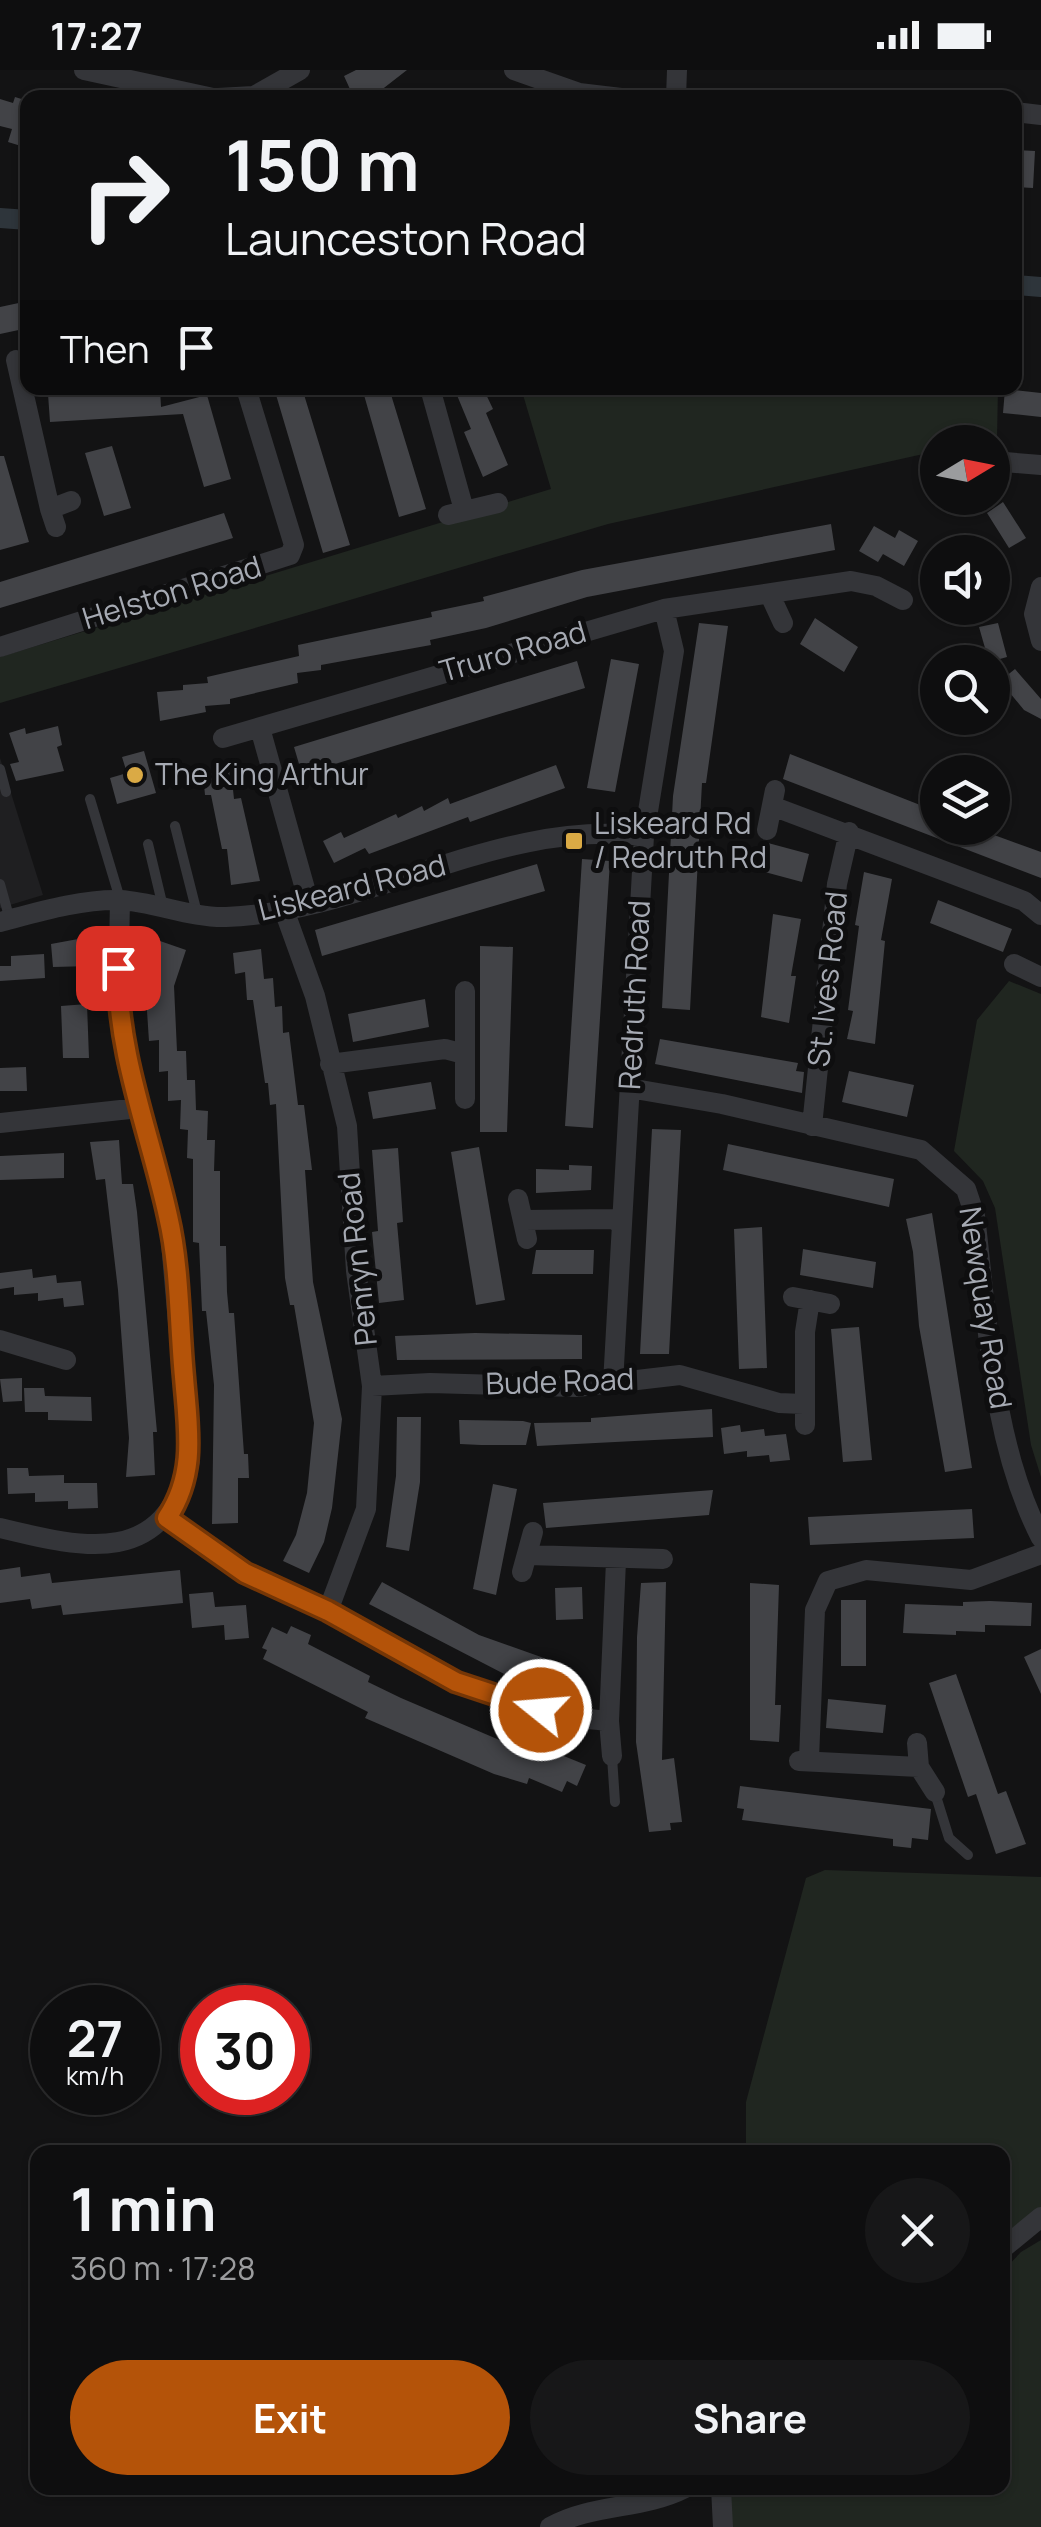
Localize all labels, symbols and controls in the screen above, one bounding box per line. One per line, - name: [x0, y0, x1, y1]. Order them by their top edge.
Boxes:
- text: 17:27: [50, 9, 143, 61]
- text: 150 m: [225, 116, 420, 212]
- icon: right: [60, 130, 190, 260]
- text: Launceston Road: [225, 207, 587, 269]
- icon: arrive: [169, 320, 224, 375]
- text: Then: [60, 322, 149, 374]
- north arrow: [920, 425, 1010, 515]
- map controls: [920, 425, 1010, 845]
- button: sound: [920, 535, 1010, 625]
- street label: Helston Road: [77, 545, 266, 638]
- street label: Truro Road: [435, 610, 591, 691]
- button: search: [920, 645, 1010, 735]
- place label: The King Arthur: [155, 753, 369, 794]
- button: layers: [920, 755, 1010, 845]
- marker: The King Arthur: [124, 764, 146, 786]
- place label: Liskeard Rd / Redruth Rd: [594, 802, 767, 877]
- marker: Liskeard Rd / Redruth Rd: [563, 830, 585, 852]
- street label: Liskeard Road: [254, 843, 450, 930]
- street label: St. Ives Road: [797, 889, 856, 1069]
- street label: Redruth Road: [608, 899, 659, 1091]
- pin: [76, 926, 161, 1011]
- icon: arrive: [91, 941, 146, 996]
- street label: Penryn Road: [327, 1170, 386, 1348]
- street label: Newquay Road: [950, 1204, 1023, 1412]
- street label: Bude Road: [485, 1357, 635, 1404]
- position arrow: [489, 1658, 593, 1762]
- speed limit sign: 30: [180, 1985, 310, 2115]
- text: 27: [67, 2004, 123, 2072]
- text: km/h: [66, 2058, 124, 2093]
- text: 1 min: [70, 2167, 217, 2249]
- button: close: [865, 2178, 970, 2283]
- text: 360 m · 17:28: [70, 2246, 256, 2290]
- button: Exit: [70, 2360, 510, 2475]
- button: Share: [530, 2360, 970, 2475]

